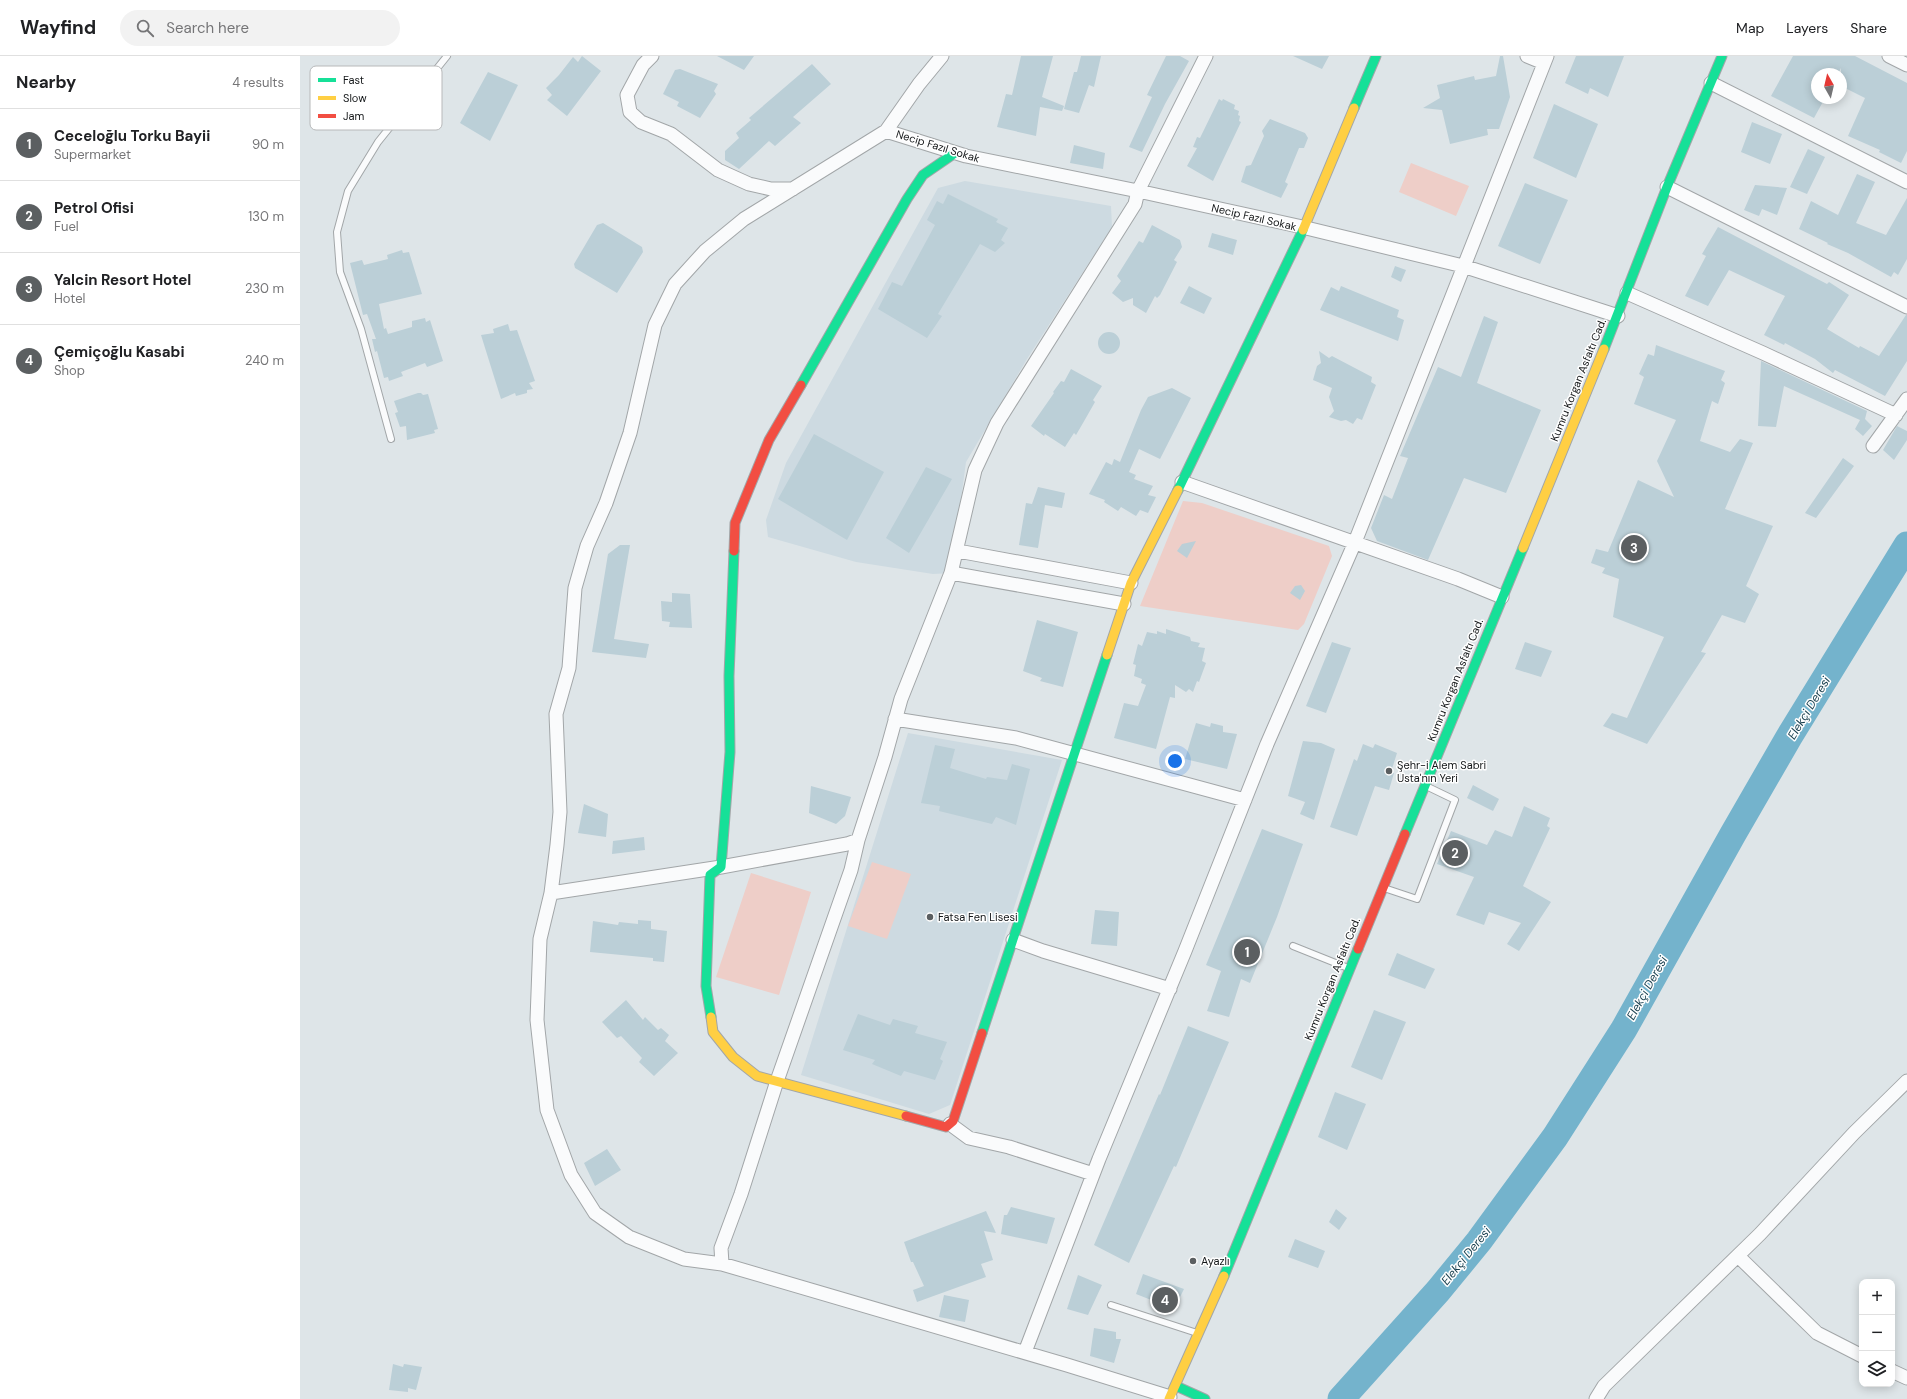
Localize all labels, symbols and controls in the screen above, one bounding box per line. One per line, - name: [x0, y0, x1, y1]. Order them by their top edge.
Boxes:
- search box: [120, 10, 400, 46]
- text: Wayfind: [20, 15, 96, 40]
- icon: search: [134, 17, 156, 39]
- text: Search here: [166, 18, 249, 38]
- text: Map: [1736, 19, 1764, 37]
- text: Layers: [1786, 19, 1828, 37]
- text: Share: [1850, 19, 1887, 37]
- legend: [310, 66, 442, 130]
- north arrow: [1811, 68, 1847, 104]
- text: Nearby: [16, 71, 76, 93]
- text: Fast: [343, 73, 364, 87]
- text: 4 results: [232, 74, 284, 91]
- text: Slow: [343, 91, 367, 105]
- text: Jam: [343, 109, 364, 123]
- text: Ceceloğlu Torku Bayii: [54, 126, 210, 146]
- street label: Necip Fazıl Sokak: [894, 127, 982, 166]
- text: 1: [27, 136, 31, 153]
- text: 90 m: [252, 136, 284, 153]
- text: Supermarket: [54, 146, 131, 163]
- text: Petrol Ofisi: [54, 198, 134, 218]
- street label: Necip Fazıl Sokak: [1210, 200, 1298, 234]
- text: 2: [25, 208, 33, 225]
- text: 130 m: [248, 208, 284, 225]
- text: Fuel: [54, 218, 79, 235]
- text: Yalcin Resort Hotel: [54, 270, 191, 290]
- text: 3: [25, 280, 33, 297]
- text: 230 m: [245, 280, 284, 297]
- text: Hotel: [54, 290, 86, 307]
- street label: Kumru Korgan Asfaltı Cad.: [1547, 317, 1609, 443]
- text: Çemiçoğlu Kasabi: [54, 342, 185, 362]
- text: 4: [25, 352, 33, 369]
- text: 240 m: [245, 352, 284, 369]
- text: Shop: [54, 362, 85, 379]
- pin: 3: [1621, 533, 1647, 563]
- street label: Kumru Korgan Asfaltı Cad.: [1424, 617, 1486, 743]
- water label: Elekçi Deresi: [1784, 673, 1835, 742]
- your location: [1165, 751, 1185, 771]
- place label: Şehr-i Alem Sabri Usta'nın Yeri: [1397, 758, 1486, 785]
- marker: Şehr-i Alem Sabri Usta'nın Yeri: [1384, 766, 1394, 776]
- pin: 2: [1442, 838, 1468, 868]
- place label: Fatsa Fen Lisesi: [938, 910, 1018, 924]
- marker: Fatsa Fen Lisesi: [925, 912, 935, 922]
- street label: Kumru Korgan Asfaltı Cad.: [1301, 916, 1363, 1042]
- pin: 1: [1234, 937, 1260, 967]
- water label: Elekçi Deresi: [1623, 952, 1672, 1023]
- water label: Elekçi Deresi: [1438, 1223, 1495, 1288]
- place label: Ayazlı: [1201, 1254, 1229, 1268]
- marker: Ayazlı: [1188, 1256, 1198, 1266]
- map controls: [1859, 1279, 1895, 1387]
- button: +: [1859, 1279, 1895, 1315]
- pin: 4: [1152, 1285, 1178, 1315]
- button: −: [1859, 1315, 1895, 1351]
- button: layers: [1859, 1351, 1895, 1387]

